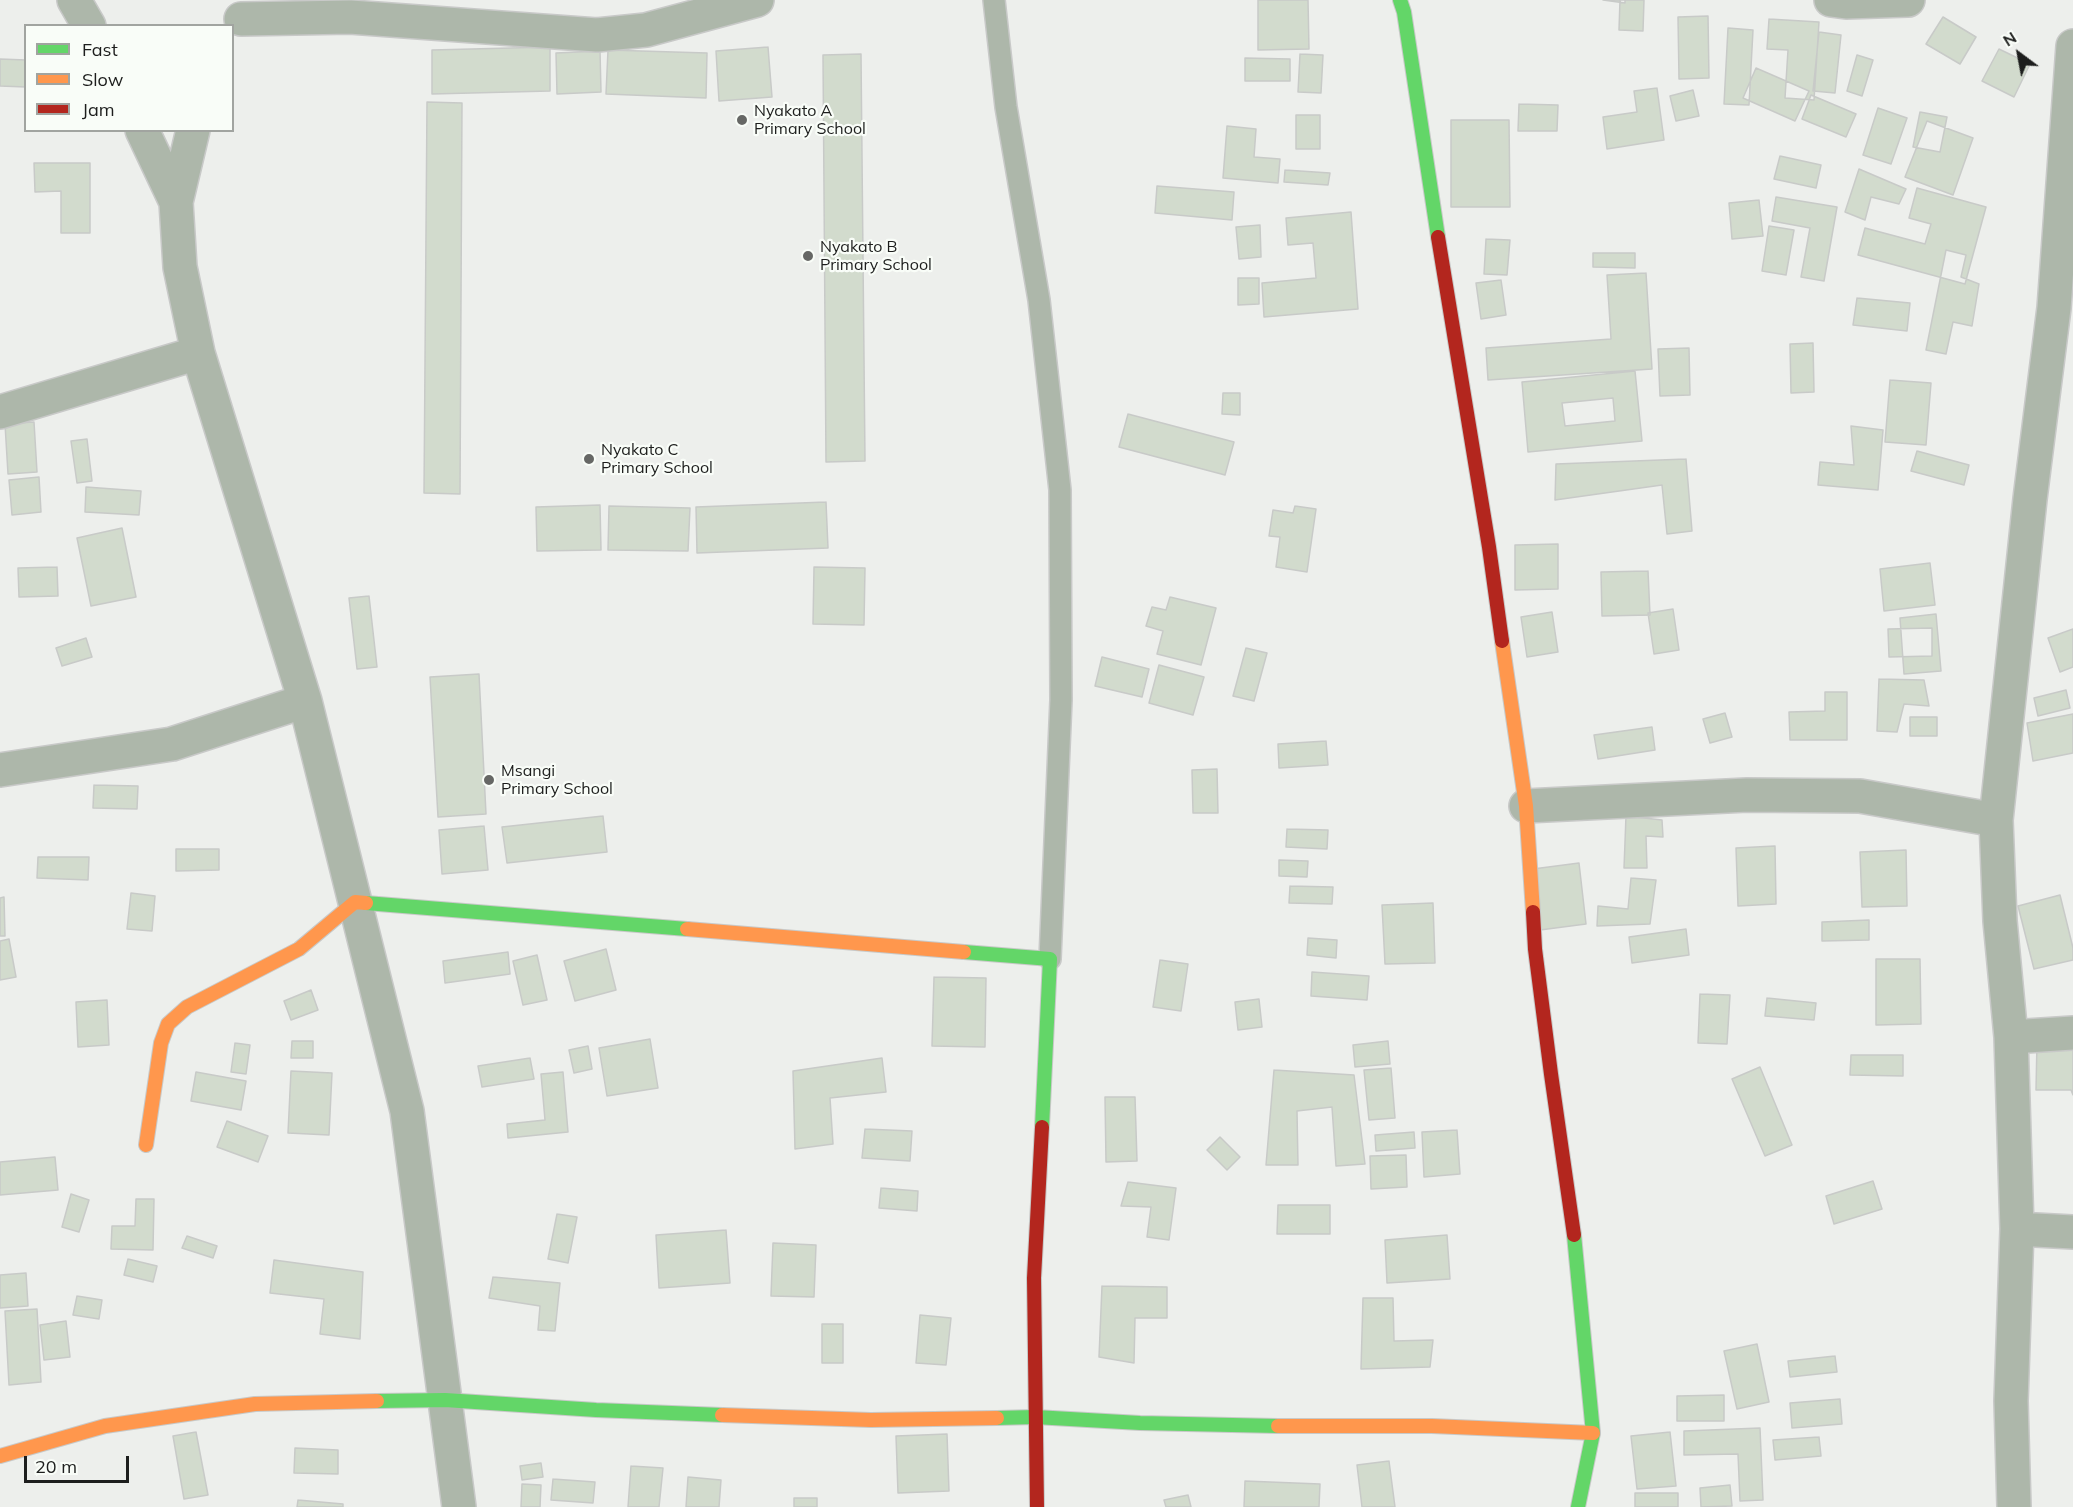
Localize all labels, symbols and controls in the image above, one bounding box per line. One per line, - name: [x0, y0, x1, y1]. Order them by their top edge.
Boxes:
- legend: [24, 24, 234, 132]
- north arrow: [1989, 24, 2049, 84]
- text: N: [1999, 27, 2020, 50]
- text: Fast: [82, 38, 118, 61]
- text: Slow: [82, 68, 123, 91]
- text: Jam: [82, 98, 115, 121]
- place label: Nyakato A Primary School: [754, 101, 866, 139]
- marker: Nyakato A Primary School: [735, 113, 749, 127]
- place label: Nyakato B Primary School: [820, 237, 932, 275]
- marker: Nyakato B Primary School: [801, 249, 815, 263]
- place label: Nyakato C Primary School: [601, 440, 713, 478]
- marker: Nyakato C Primary School: [582, 452, 596, 466]
- place label: Msangi Primary School: [501, 761, 613, 799]
- marker: Msangi Primary School: [482, 773, 496, 787]
- scale bar: [27, 1444, 132, 1482]
- text: 20 m: [35, 1455, 77, 1478]

